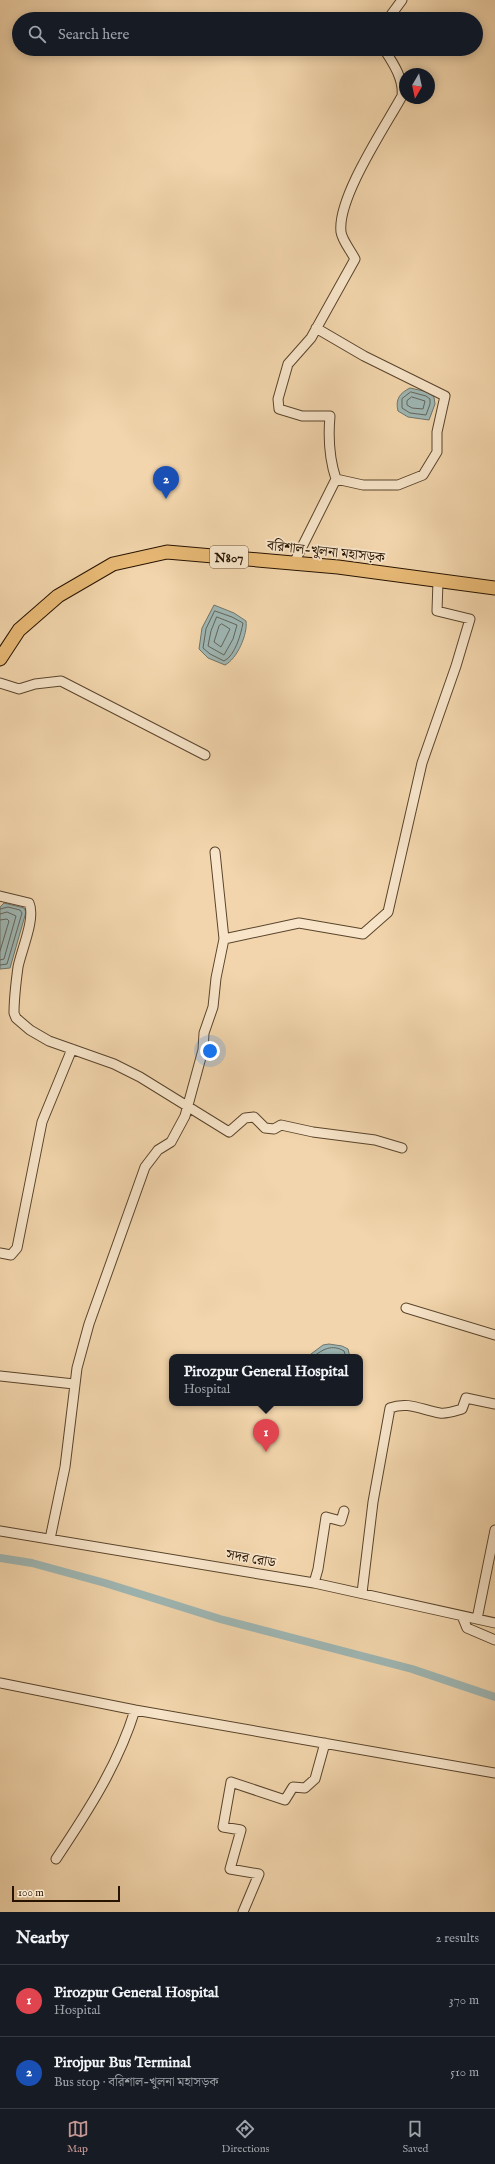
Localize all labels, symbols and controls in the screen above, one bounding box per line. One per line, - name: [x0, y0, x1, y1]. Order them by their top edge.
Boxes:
- search box: [12, 12, 483, 56]
- icon: search: [26, 23, 48, 45]
- text: Search here: [58, 25, 129, 44]
- north arrow: [399, 68, 435, 104]
- pin: 2: [153, 466, 179, 499]
- street label: বরিশাল-খুলনা মহাসড়ক: [265, 537, 387, 567]
- road number: N807: [210, 546, 248, 568]
- your location: [200, 1041, 220, 1061]
- popup: [169, 1354, 363, 1406]
- text: Pirozpur General Hospital: [184, 1362, 348, 1381]
- text: Hospital: [184, 1381, 230, 1398]
- pin: 1: [253, 1419, 279, 1452]
- street label: সদর রোড: [224, 1546, 278, 1572]
- scale bar: [12, 1884, 120, 1903]
- text: 100 m: [18, 1886, 44, 1900]
- text: Nearby: [16, 1928, 69, 1949]
- text: 2 results: [435, 1930, 479, 1947]
- text: Pirozpur General Hospital: [54, 1983, 219, 2002]
- text: 1: [27, 1992, 31, 2009]
- text: 370 m: [449, 1992, 479, 2009]
- text: Hospital: [54, 2002, 101, 2019]
- text: Pirojpur Bus Terminal: [54, 2053, 191, 2072]
- text: 2: [26, 2064, 32, 2081]
- text: 510 m: [450, 2064, 479, 2081]
- text: Bus stop · বরিশাল-খুলনা মহাসড়ক: [54, 2074, 218, 2091]
- tab: Map: [67, 2118, 89, 2156]
- tab: Directions: [222, 2118, 269, 2156]
- tab: Saved: [402, 2118, 428, 2156]

